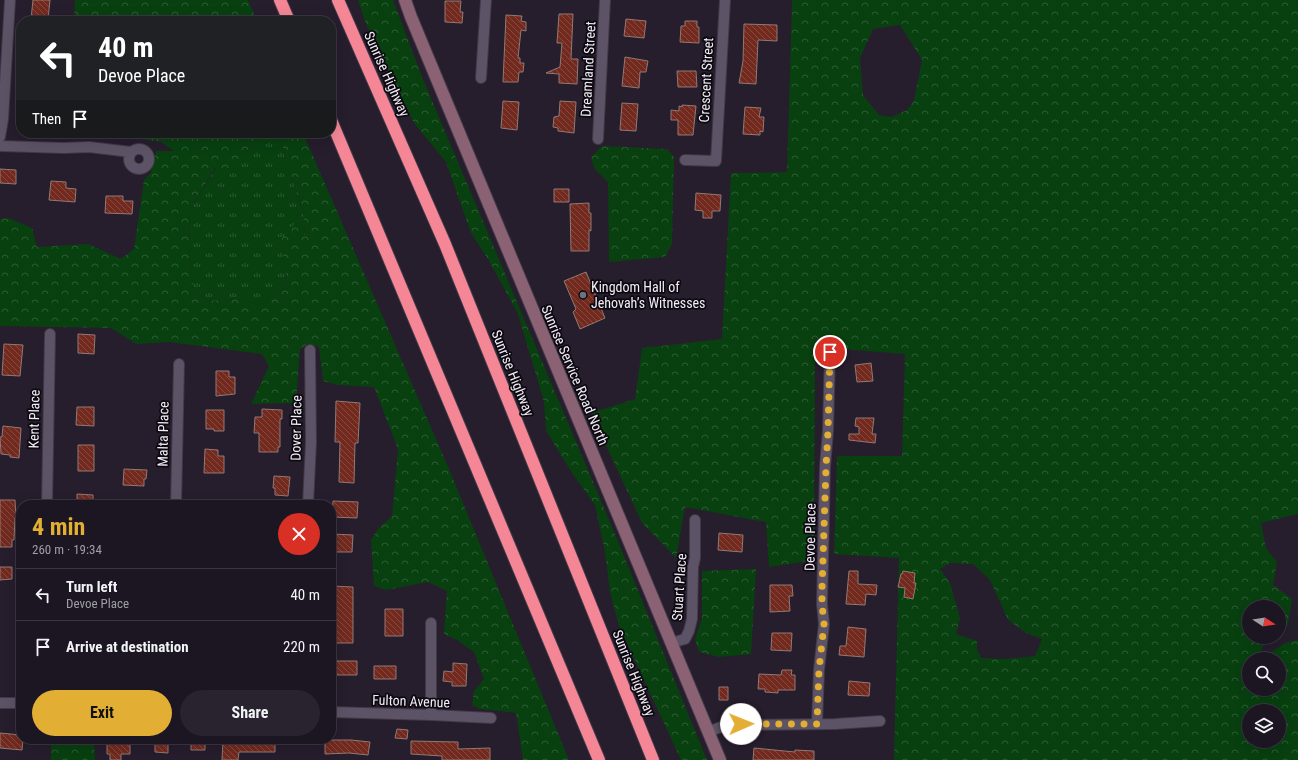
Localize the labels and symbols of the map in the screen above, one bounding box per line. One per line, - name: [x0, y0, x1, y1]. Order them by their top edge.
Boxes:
- street label: Dreamland Street: [578, 21, 598, 117]
- street label: Sunrise Highway: [361, 29, 413, 119]
- street label: Crescent Street: [696, 37, 716, 123]
- place label: Kingdom Hall of Jehovah’s Witnesses: [591, 279, 705, 311]
- marker: Kingdom Hall of Jehovah’s Witnesses: [578, 290, 588, 300]
- street label: Sunrise Service Road North: [538, 303, 612, 447]
- street label: Sunrise Highway: [488, 328, 538, 419]
- pin: [813, 335, 847, 369]
- street label: Kent Place: [25, 389, 43, 449]
- street label: Dover Place: [287, 395, 305, 461]
- street label: Malta Place: [154, 401, 172, 467]
- street label: Devoe Place: [801, 503, 819, 571]
- street label: Stuart Place: [669, 552, 689, 621]
- north arrow: [1242, 600, 1286, 644]
- street label: Sunrise Highway: [609, 628, 659, 719]
- street label: Fulton Avenue: [372, 692, 451, 710]
- position arrow: [720, 703, 762, 745]

